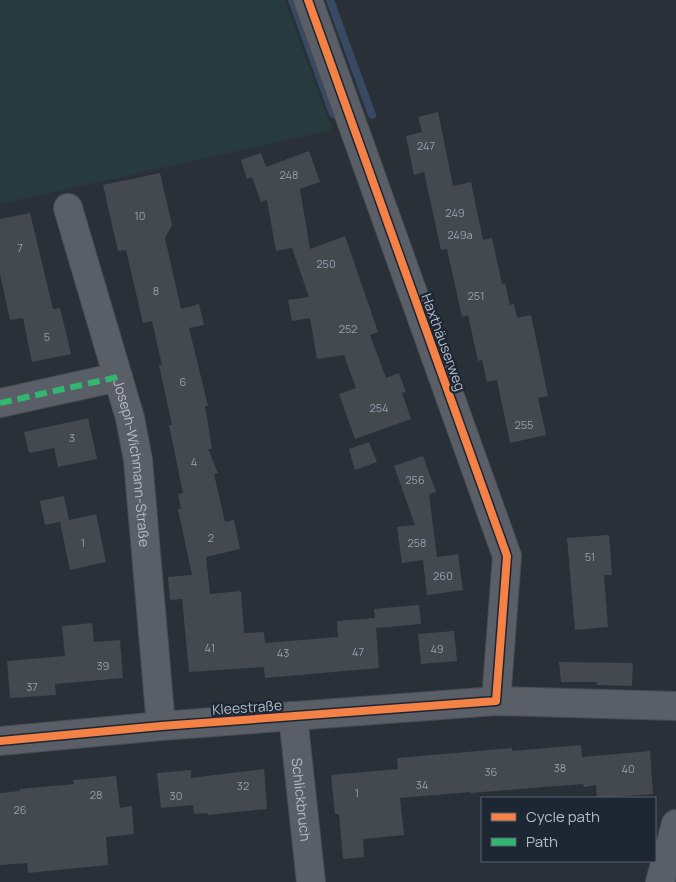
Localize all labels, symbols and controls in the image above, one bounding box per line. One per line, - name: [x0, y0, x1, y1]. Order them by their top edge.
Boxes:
- house number: 247: [417, 138, 435, 153]
- house number: 248: [280, 167, 298, 182]
- house number: 249: [445, 205, 465, 220]
- house number: 10: [134, 208, 146, 223]
- house number: 249a: [447, 227, 473, 242]
- house number: 7: [17, 240, 23, 255]
- house number: 250: [316, 256, 336, 271]
- house number: 8: [153, 283, 159, 298]
- house number: 251: [468, 288, 484, 303]
- street label: Haxthäuserweg: [418, 291, 470, 393]
- house number: 252: [339, 321, 357, 336]
- house number: 5: [44, 329, 50, 344]
- house number: 6: [180, 374, 187, 389]
- street label: Joseph-Wichmann-Straße: [110, 377, 155, 548]
- house number: 254: [369, 400, 389, 415]
- house number: 255: [515, 417, 533, 432]
- house number: 3: [69, 430, 75, 445]
- house number: 4: [191, 454, 197, 469]
- house number: 256: [405, 472, 425, 487]
- house number: 2: [208, 530, 214, 545]
- house number: 1: [81, 535, 85, 550]
- house number: 258: [407, 535, 427, 550]
- house number: 51: [585, 549, 595, 564]
- house number: 260: [433, 568, 453, 583]
- house number: 41: [205, 640, 215, 655]
- house number: 49: [430, 641, 444, 656]
- house number: 47: [352, 644, 364, 659]
- house number: 43: [277, 645, 289, 660]
- house number: 39: [97, 658, 110, 673]
- house number: 37: [26, 679, 38, 694]
- street label: Kleestraße: [211, 695, 283, 719]
- street label: Schlickbruch: [288, 757, 316, 842]
- house number: 38: [554, 760, 566, 775]
- house number: 40: [621, 761, 635, 776]
- house number: 36: [485, 764, 498, 779]
- house number: 34: [416, 777, 428, 792]
- house number: 32: [237, 778, 249, 793]
- house number: 1: [355, 785, 359, 800]
- house number: 28: [90, 787, 102, 802]
- house number: 30: [170, 788, 182, 803]
- legend: [481, 797, 656, 862]
- house number: 26: [13, 802, 27, 817]
- text: Cycle path: [526, 806, 600, 827]
- text: Path: [526, 831, 558, 852]

